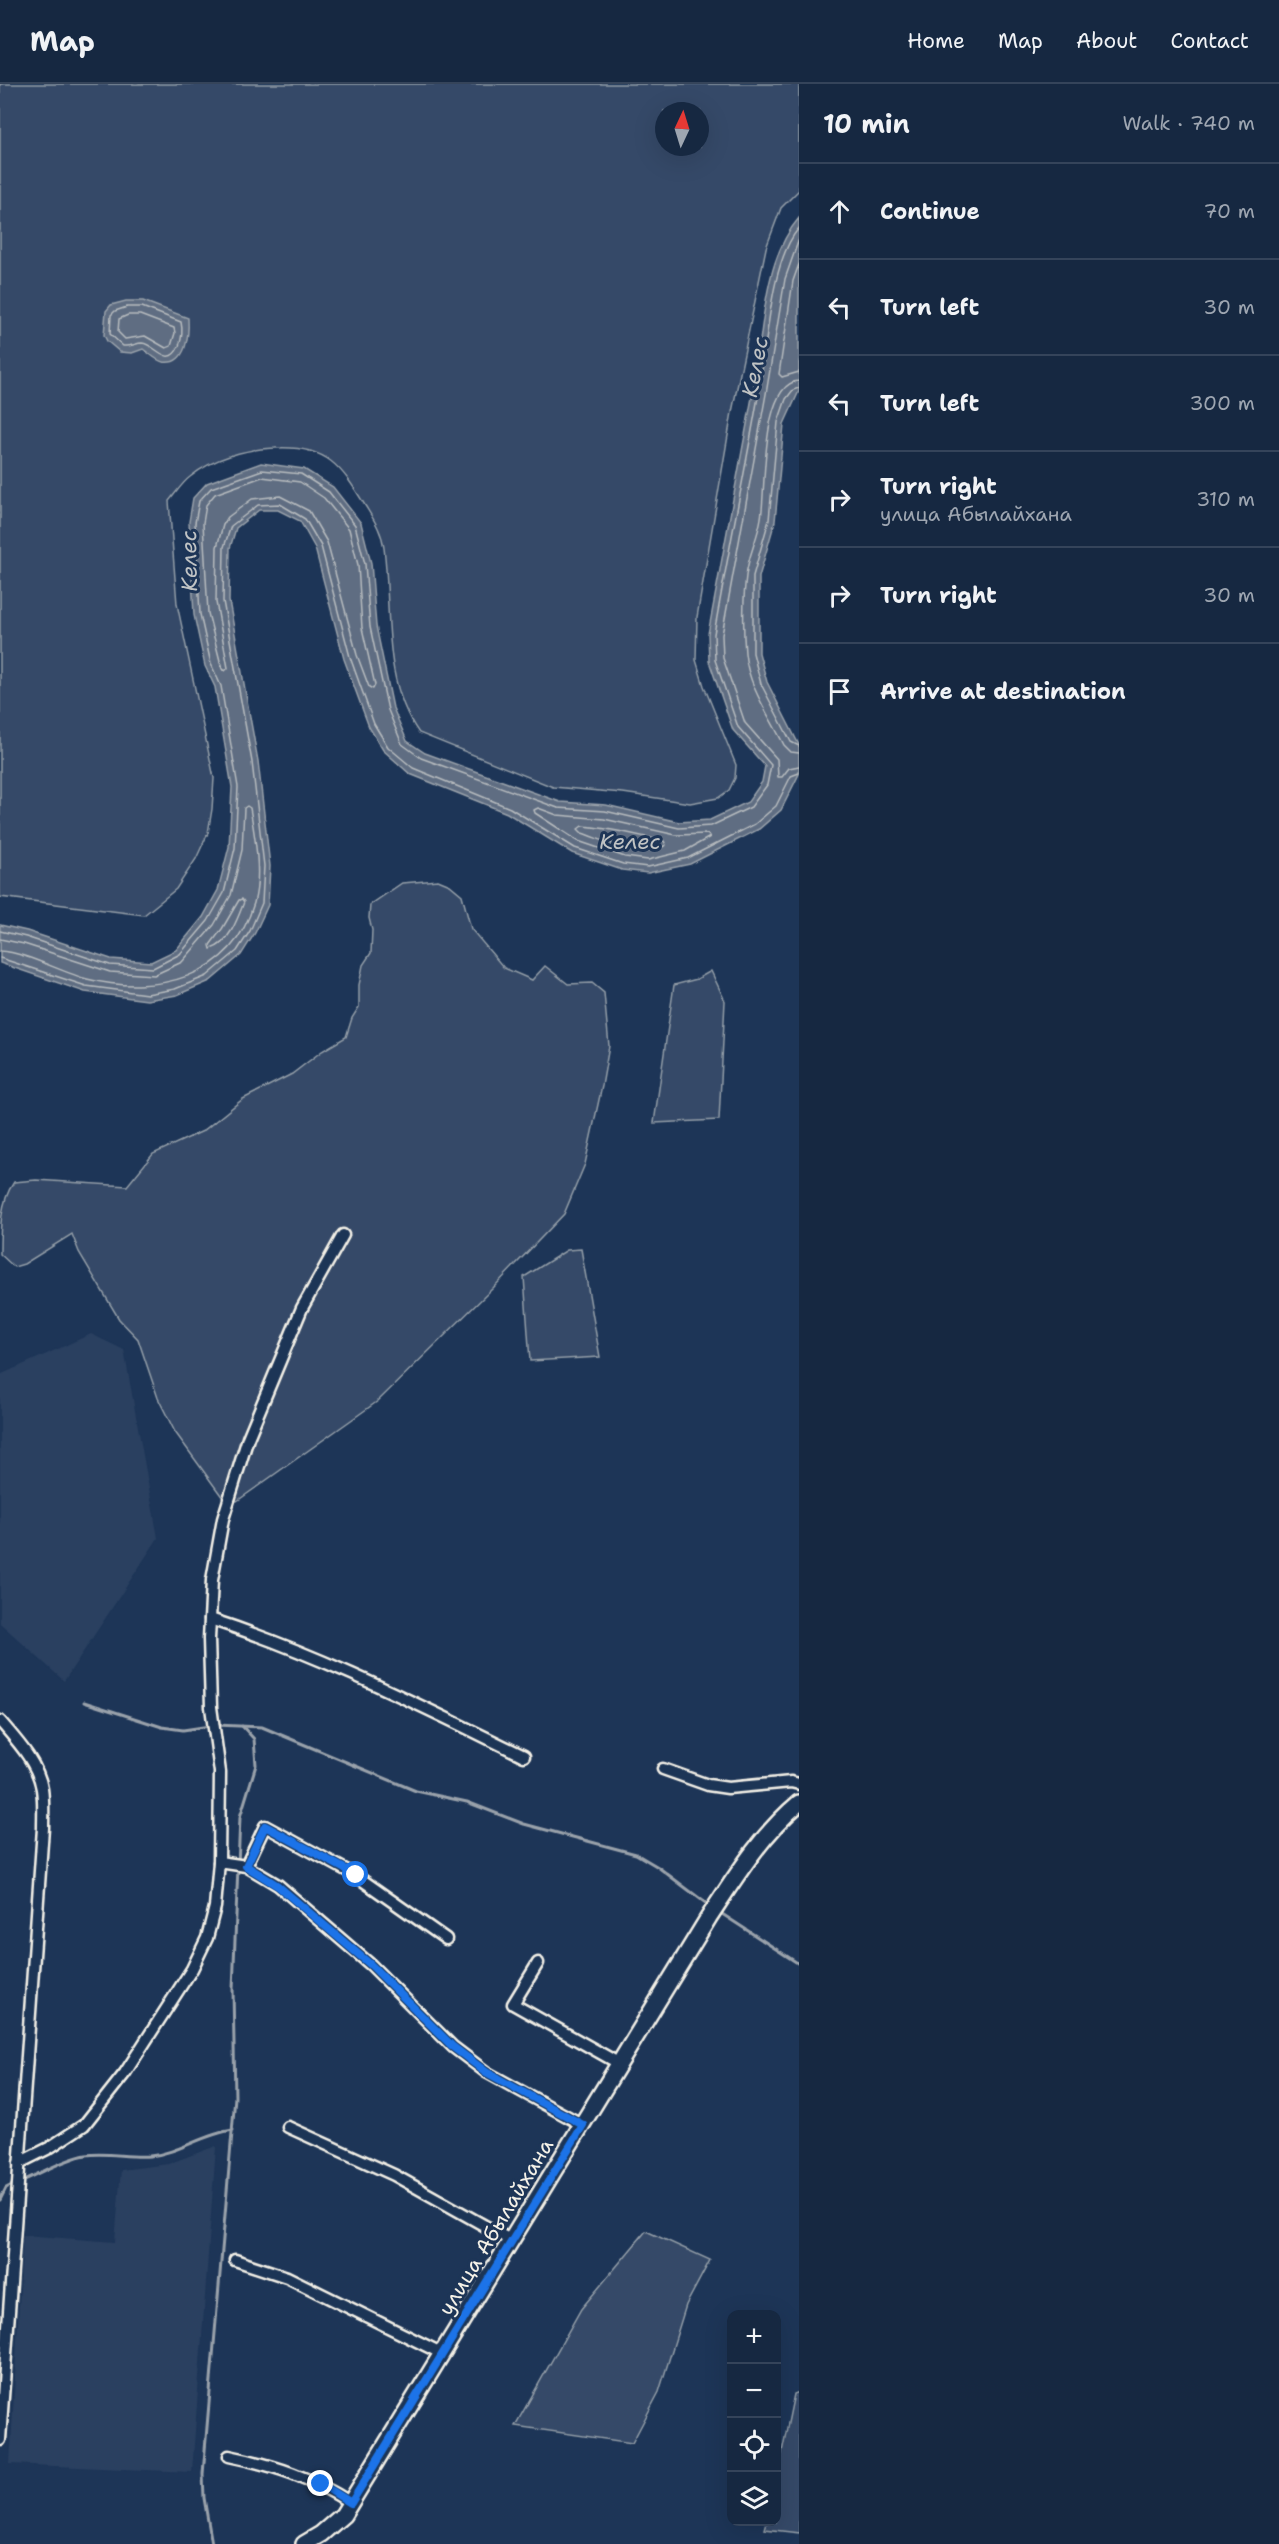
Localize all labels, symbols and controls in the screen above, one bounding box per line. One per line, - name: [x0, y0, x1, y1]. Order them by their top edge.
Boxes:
- text: Map: [30, 22, 95, 60]
- text: Home: [907, 27, 965, 55]
- text: Map: [998, 27, 1043, 55]
- text: About: [1076, 27, 1137, 55]
- text: Contact: [1170, 27, 1249, 55]
- north arrow: [655, 102, 709, 156]
- text: 10 min: [823, 106, 910, 141]
- text: Walk · 740 m: [1122, 110, 1255, 136]
- icon: ahead: [823, 195, 856, 228]
- text: Continue: [880, 197, 980, 226]
- text: 70 m: [1203, 198, 1255, 224]
- icon: left: [823, 291, 856, 324]
- text: Turn left: [880, 293, 979, 322]
- text: 30 m: [1203, 294, 1255, 320]
- water label: Келес: [735, 334, 775, 400]
- icon: left: [823, 387, 856, 420]
- text: Turn left: [880, 389, 979, 418]
- text: 300 m: [1189, 390, 1255, 416]
- text: Turn right: [880, 472, 997, 501]
- icon: right: [823, 483, 856, 516]
- text: 310 m: [1196, 486, 1255, 512]
- text: улица Абылайхана: [880, 501, 1072, 527]
- water label: Келес: [174, 530, 204, 592]
- icon: right: [823, 579, 856, 612]
- text: Turn right: [880, 581, 997, 610]
- text: 30 m: [1203, 582, 1255, 608]
- icon: arrive: [823, 675, 856, 708]
- text: Arrive at destination: [880, 677, 1126, 706]
- water label: Келес: [599, 827, 661, 856]
- route start: [342, 1861, 368, 1887]
- street label: улица Абылайхана: [432, 2133, 560, 2321]
- map controls: [727, 2310, 781, 2526]
- button: +: [727, 2310, 781, 2364]
- button: −: [727, 2364, 781, 2418]
- button: locate: [727, 2418, 781, 2472]
- route end: [307, 2470, 333, 2496]
- button: layers: [727, 2472, 781, 2526]

